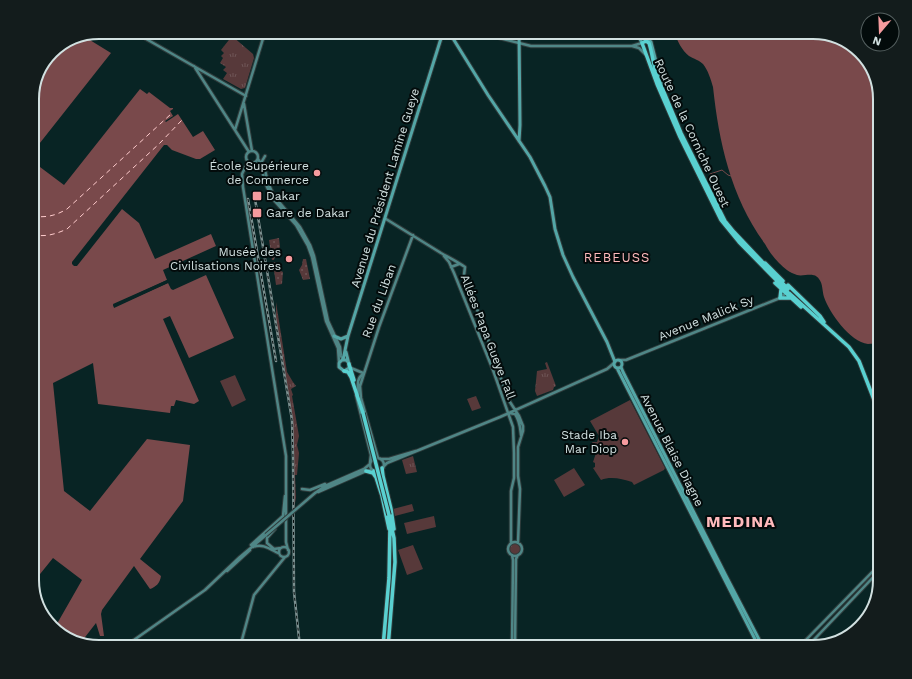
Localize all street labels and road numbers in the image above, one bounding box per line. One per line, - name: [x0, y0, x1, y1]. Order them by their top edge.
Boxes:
- street label: Route de la Corniche Ouest: [651, 57, 733, 209]
- street label: Avenue du Président Lamine Gueye: [348, 87, 422, 289]
- street label: Rue du Liban: [359, 262, 399, 340]
- street label: Allées Papa Gueye Fall: [458, 273, 518, 402]
- street label: Avenue Malick Sy: [656, 292, 756, 343]
- street label: Avenue Blaise Diagne: [637, 391, 707, 509]

